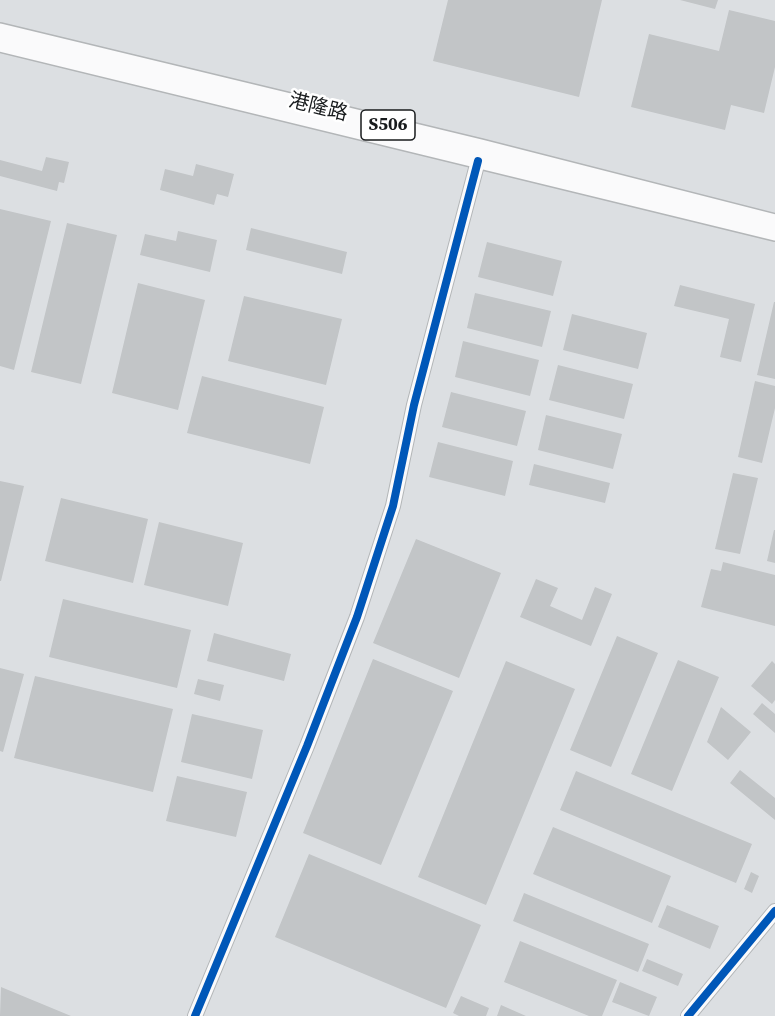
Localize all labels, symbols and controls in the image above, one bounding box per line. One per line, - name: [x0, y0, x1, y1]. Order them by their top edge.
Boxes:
- street label: 港隆路: [286, 89, 350, 127]
- road number: S506: [361, 110, 415, 140]

